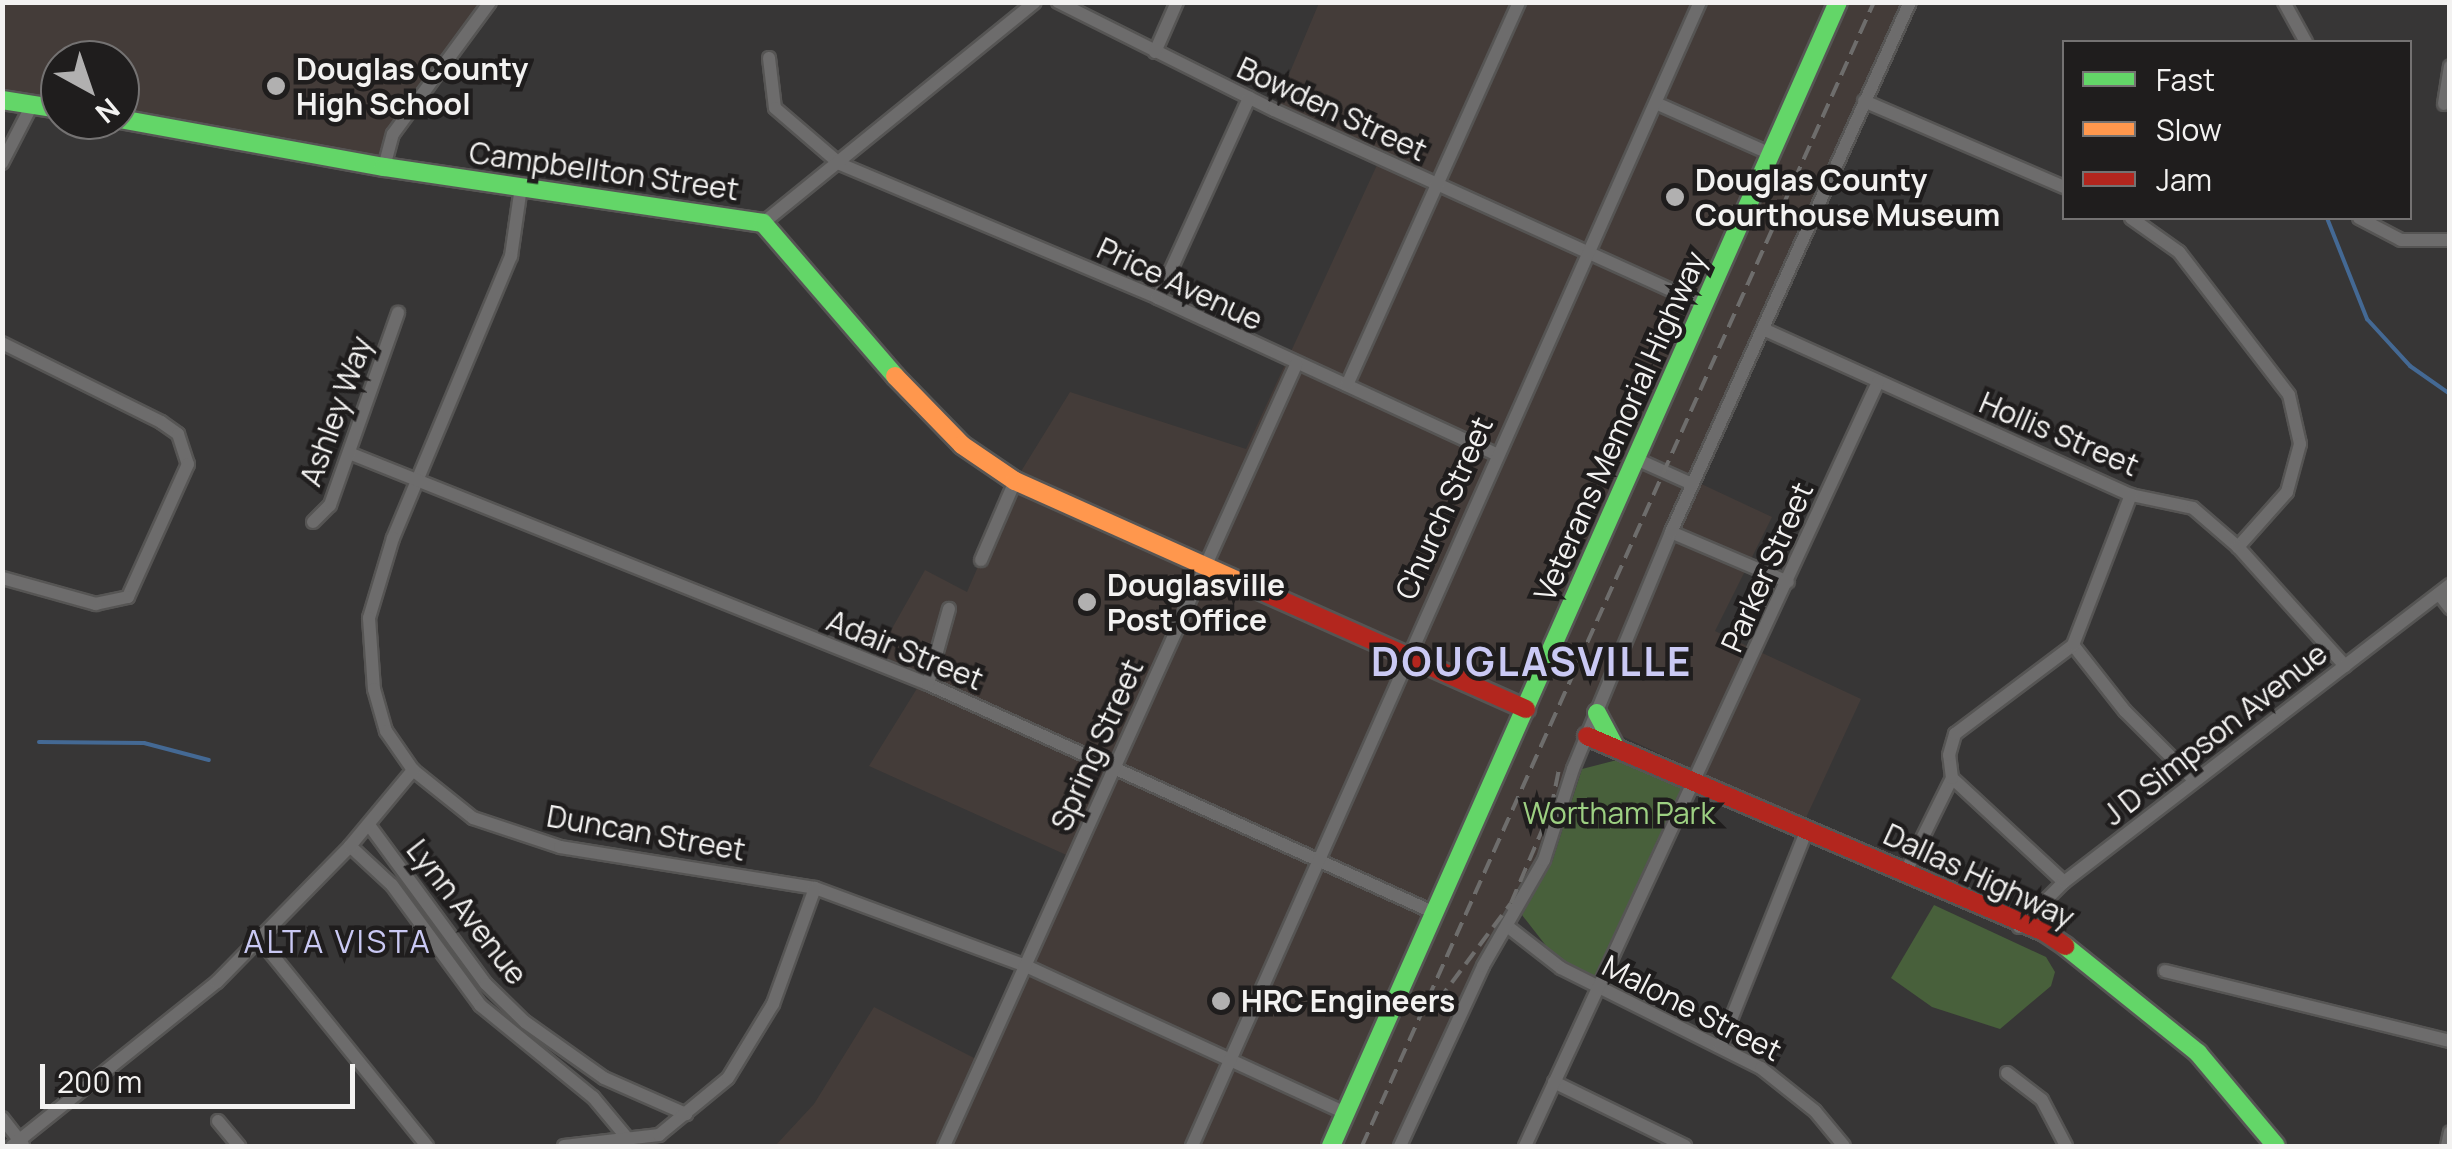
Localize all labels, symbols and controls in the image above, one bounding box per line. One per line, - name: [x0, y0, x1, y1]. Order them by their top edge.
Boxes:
- north arrow: [40, 40, 140, 140]
- legend: [2062, 40, 2412, 220]
- street label: Bowden Street: [1232, 49, 1432, 169]
- place label: Douglas County High School: [296, 51, 528, 122]
- text: Fast: [2156, 59, 2215, 100]
- marker: Douglas County High School: [265, 75, 287, 97]
- text: N: [88, 90, 128, 132]
- text: Slow: [2156, 109, 2222, 150]
- street label: Campbellton Street: [467, 134, 741, 208]
- text: Jam: [2156, 159, 2212, 200]
- place label: Douglas County Courthouse Museum: [1695, 162, 2000, 232]
- marker: Douglas County Courthouse Museum: [1664, 186, 1686, 208]
- street label: Price Avenue: [1092, 230, 1268, 338]
- street label: Veterans Memorial Highway: [1526, 246, 1714, 606]
- street label: Ashley Way: [292, 331, 380, 491]
- street label: Hollis Street: [1974, 384, 2144, 484]
- street label: Church Street: [1388, 411, 1500, 605]
- street label: Parker Street: [1714, 477, 1820, 657]
- place label: Douglasville Post Office: [1107, 567, 1285, 638]
- marker: Douglasville Post Office: [1076, 591, 1098, 613]
- street label: Adair Street: [822, 602, 988, 698]
- street label: J D Simpson Avenue: [2096, 635, 2334, 833]
- district label: DOUGLASVILLE: [1371, 637, 1693, 685]
- street label: Spring Street: [1043, 654, 1151, 836]
- park label: Wortham Park: [1523, 795, 1715, 831]
- street label: Duncan Street: [544, 798, 748, 868]
- street label: Dallas Highway: [1878, 816, 2080, 936]
- street label: Lynn Avenue: [399, 832, 535, 992]
- district label: ALTA VISTA: [244, 922, 432, 960]
- street label: Malone Street: [1597, 947, 1787, 1069]
- place label: HRC Engineers: [1241, 983, 1455, 1019]
- marker: HRC Engineers: [1210, 990, 1232, 1012]
- scale bar: [45, 1044, 360, 1106]
- text: 200 m: [57, 1061, 142, 1102]

